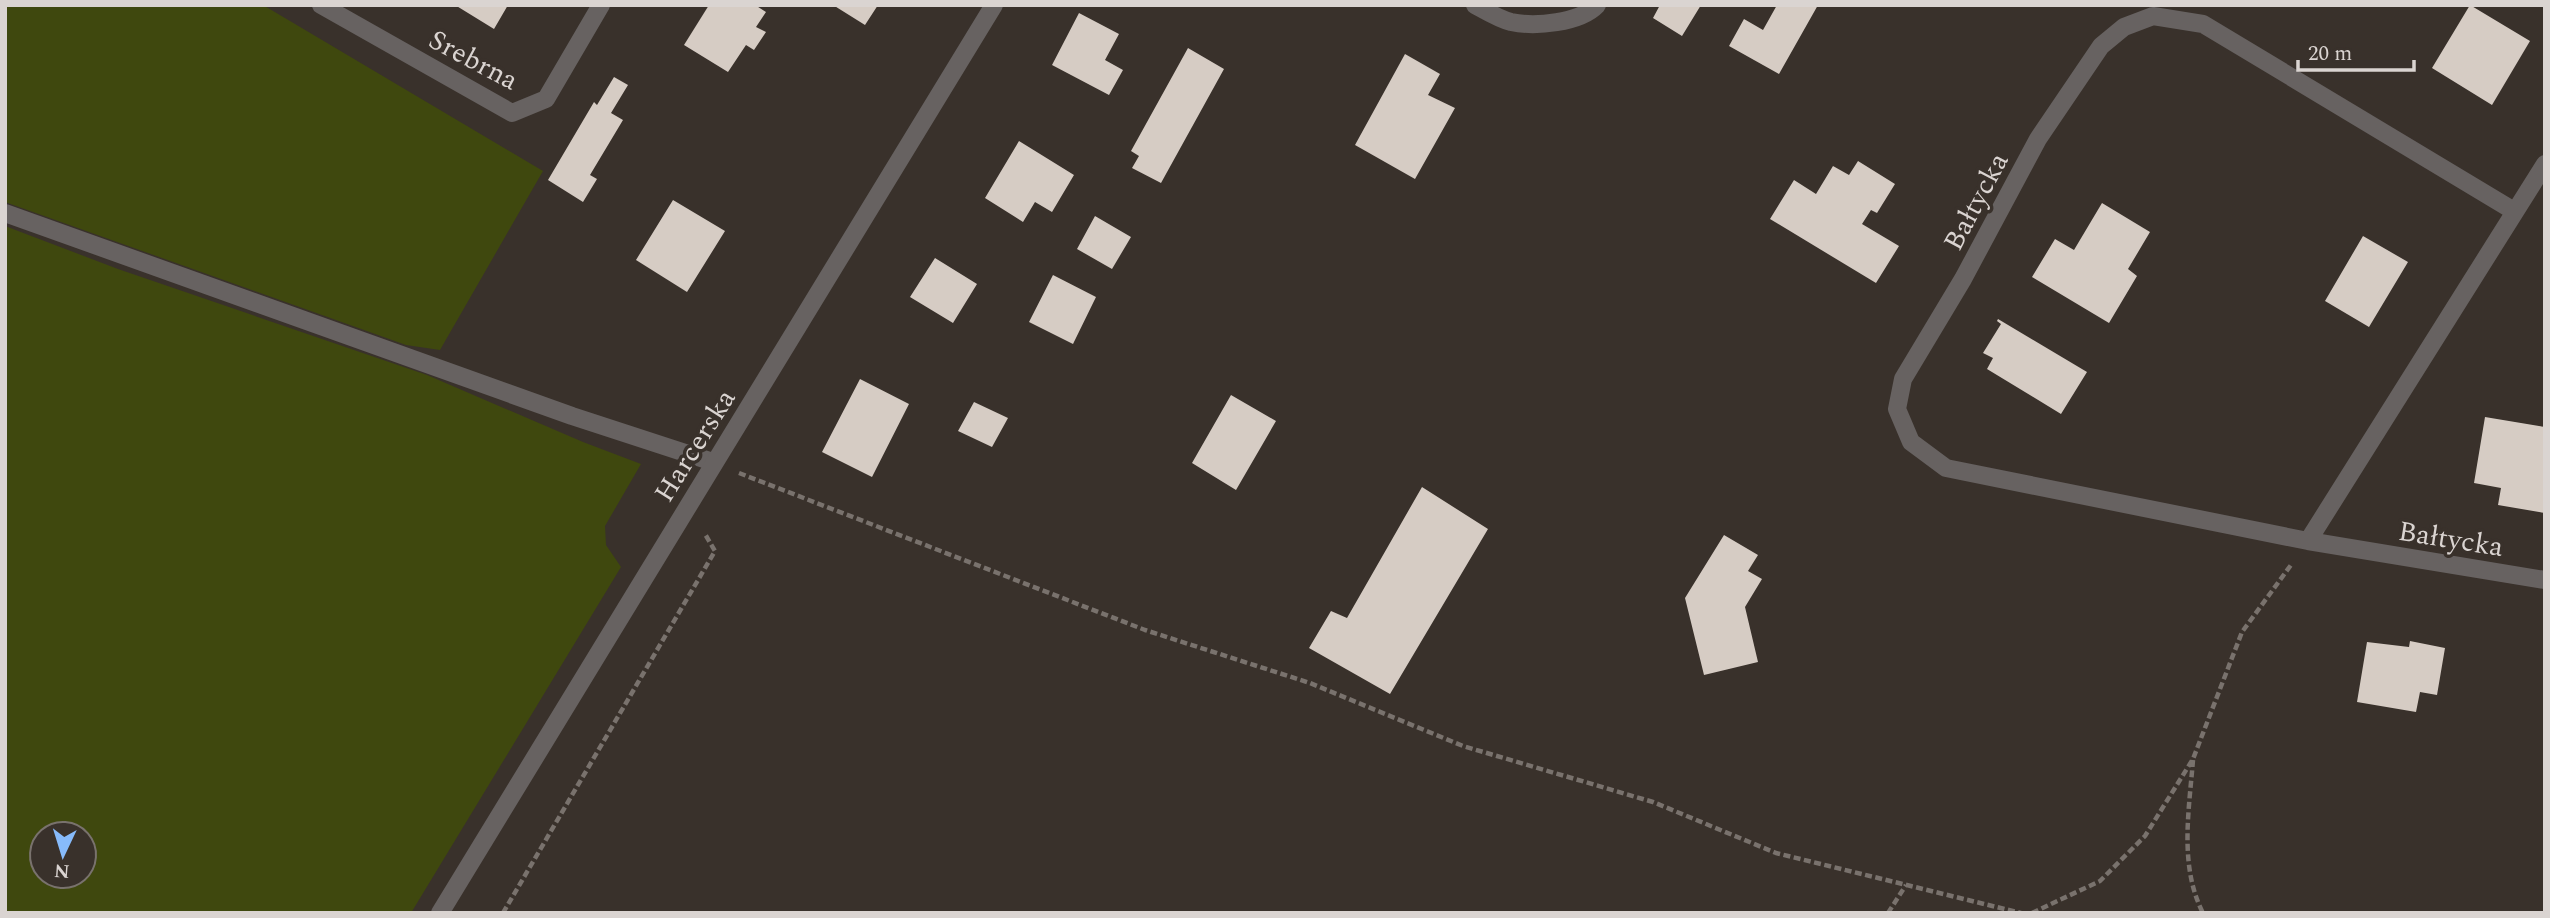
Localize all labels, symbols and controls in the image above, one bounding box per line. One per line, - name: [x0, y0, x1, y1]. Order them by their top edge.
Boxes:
- street label: Srebrna: [421, 19, 526, 102]
- scale bar: [2298, 28, 2414, 72]
- text: 20 m: [2308, 38, 2352, 70]
- street label: Bałtycka: [1932, 145, 2020, 259]
- street label: Harcerska: [644, 380, 747, 511]
- street label: Bałtycka: [2395, 510, 2507, 569]
- north arrow: [28, 820, 98, 890]
- text: N: [53, 855, 71, 885]

